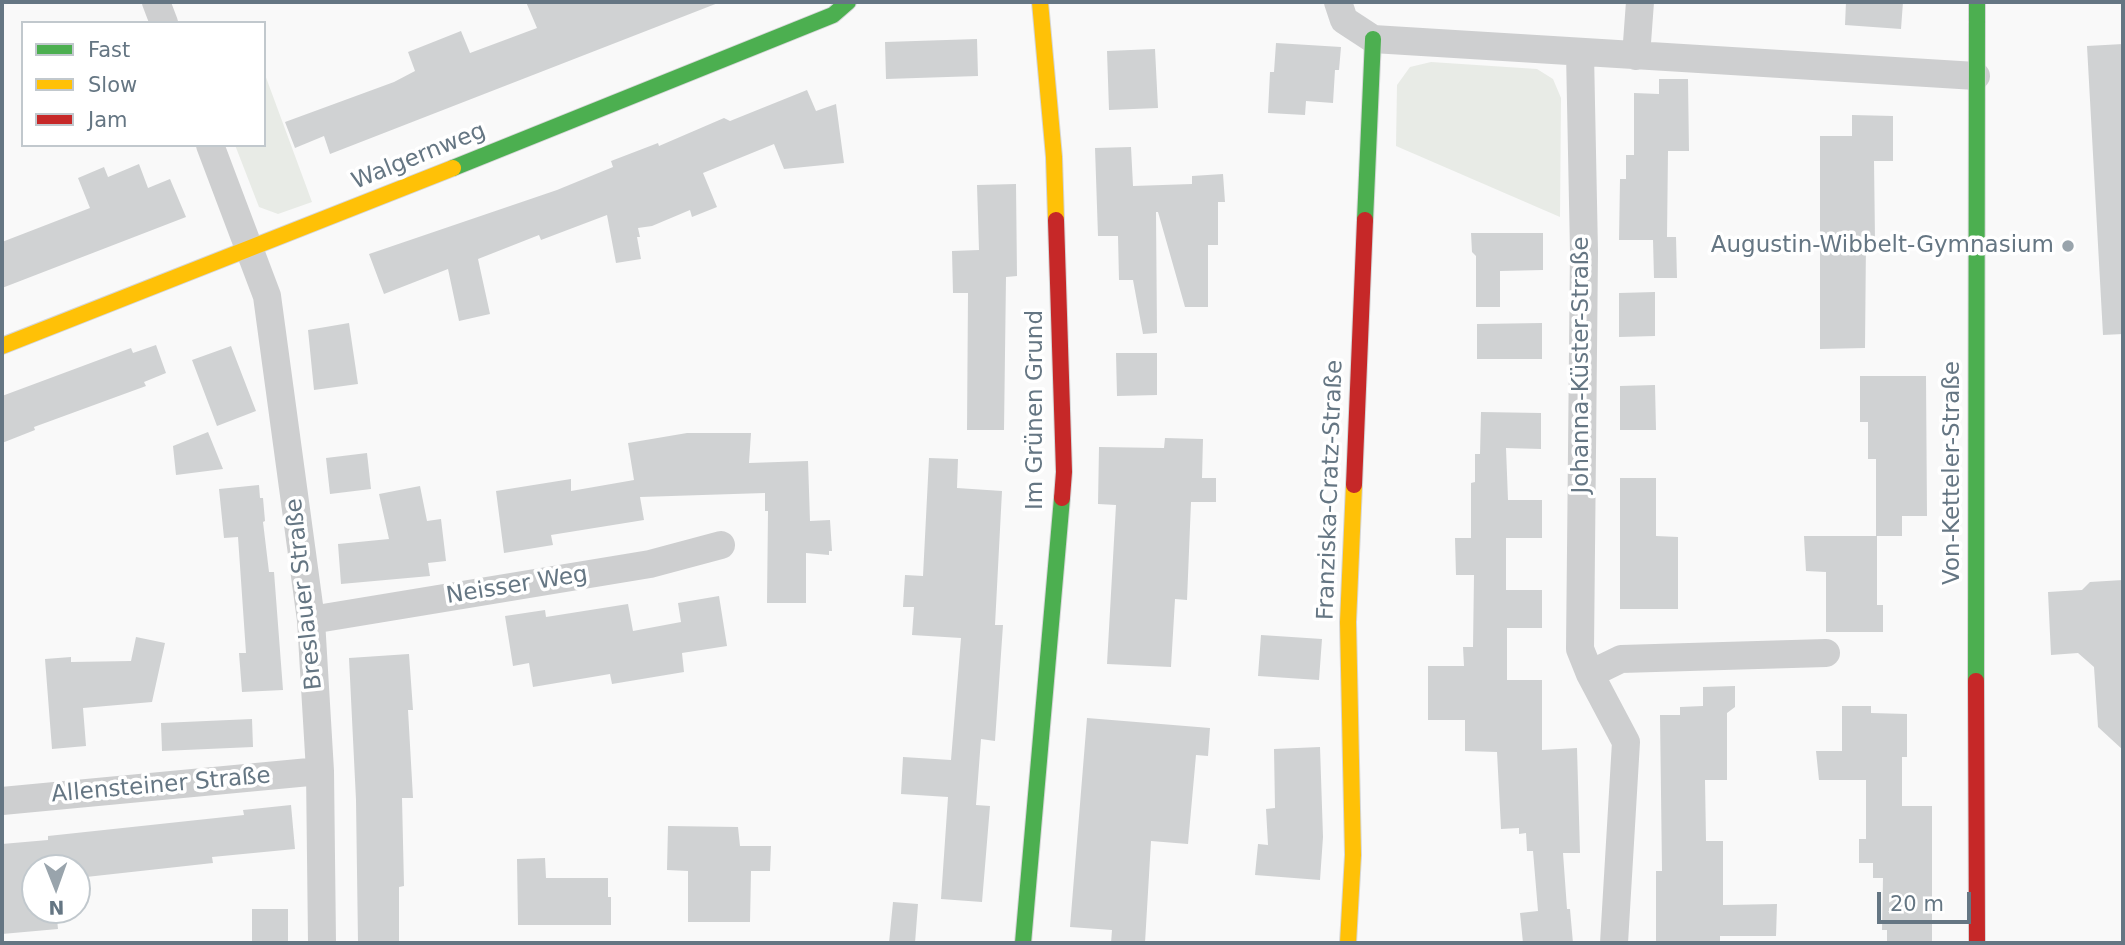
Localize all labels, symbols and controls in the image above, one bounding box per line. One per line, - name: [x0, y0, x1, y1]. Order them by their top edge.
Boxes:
- legend: [21, 21, 266, 147]
- text: Fast: [88, 38, 130, 62]
- text: Slow: [88, 73, 137, 97]
- text: Jam: [88, 108, 128, 132]
- street label: Walgernweg: [348, 118, 490, 196]
- place label: Augustin-Wibbelt-Gymnasium: [1711, 232, 2054, 260]
- street label: Johanna-Küster-Straße: [1568, 237, 1596, 493]
- marker: Augustin-Wibbelt-Gymnasium: [2060, 238, 2076, 254]
- street label: Im Grünen Grund: [1022, 310, 1050, 510]
- street label: Franziska-Cratz-Straße: [1313, 359, 1349, 621]
- street label: Von-Ketteler-Straße: [1939, 361, 1967, 585]
- street label: Breslauer Straße: [281, 497, 329, 691]
- street label: Neisser Weg: [444, 561, 590, 611]
- street label: Allensteiner Straße: [50, 763, 272, 809]
- north arrow: [21, 854, 91, 924]
- scale bar: [1880, 878, 1974, 922]
- text: 20 m: [1890, 892, 1944, 916]
- text: N: [48, 897, 64, 919]

